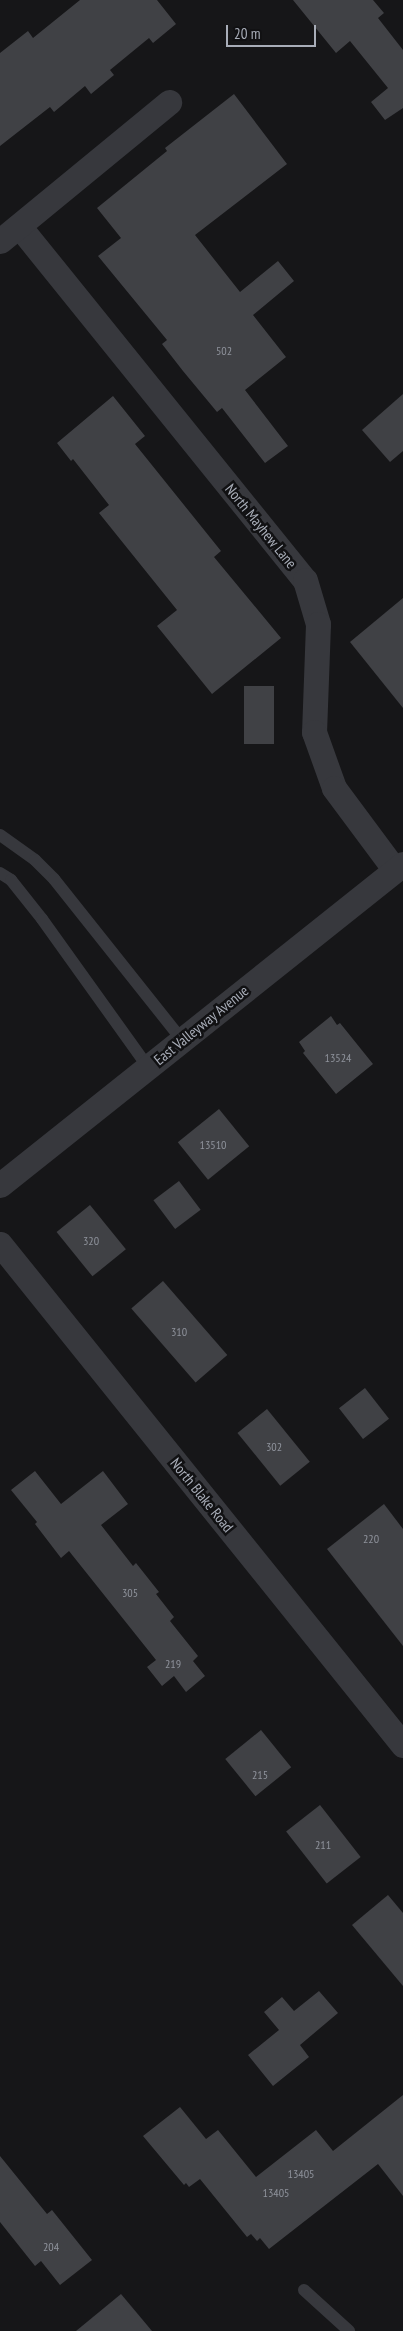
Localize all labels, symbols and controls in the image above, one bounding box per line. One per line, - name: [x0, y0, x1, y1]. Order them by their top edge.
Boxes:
- scale bar: [228, 15, 318, 47]
- text: 20 m: [234, 24, 260, 43]
- house number: 502: [216, 344, 232, 358]
- street label: North Mayhew Lane: [221, 480, 301, 572]
- street label: East Valleyway Avenue: [150, 981, 252, 1069]
- house number: 13524: [325, 1051, 351, 1065]
- house number: 13510: [200, 1138, 226, 1152]
- house number: 320: [83, 1234, 99, 1248]
- house number: 310: [171, 1325, 187, 1339]
- house number: 302: [266, 1440, 282, 1454]
- street label: North Blake Road: [167, 1454, 237, 1536]
- house number: 220: [363, 1532, 379, 1546]
- house number: 305: [122, 1586, 138, 1600]
- house number: 219: [165, 1657, 181, 1671]
- house number: 215: [252, 1768, 268, 1782]
- house number: 211: [315, 1838, 331, 1852]
- house number: 13405: [288, 2167, 314, 2181]
- house number: 13405: [263, 2186, 289, 2200]
- house number: 204: [43, 2240, 59, 2254]

